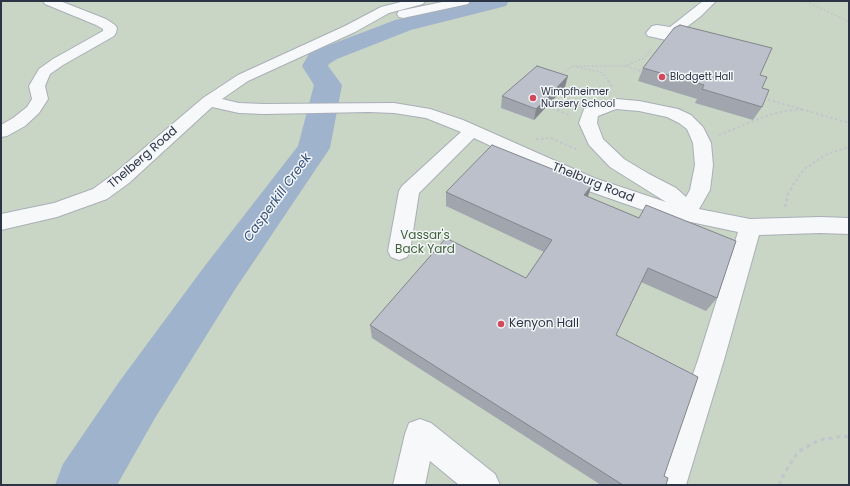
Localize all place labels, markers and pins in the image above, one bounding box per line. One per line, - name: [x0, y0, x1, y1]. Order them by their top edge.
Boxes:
- place label: Blodgett Hall: [670, 71, 733, 83]
- marker: Blodgett Hall: [657, 72, 667, 82]
- place label: Wimpfheimer Nursery School: [541, 86, 615, 110]
- marker: Wimpfheimer Nursery School: [528, 93, 538, 103]
- place label: Kenyon Hall: [509, 317, 579, 331]
- marker: Kenyon Hall: [496, 319, 506, 329]

